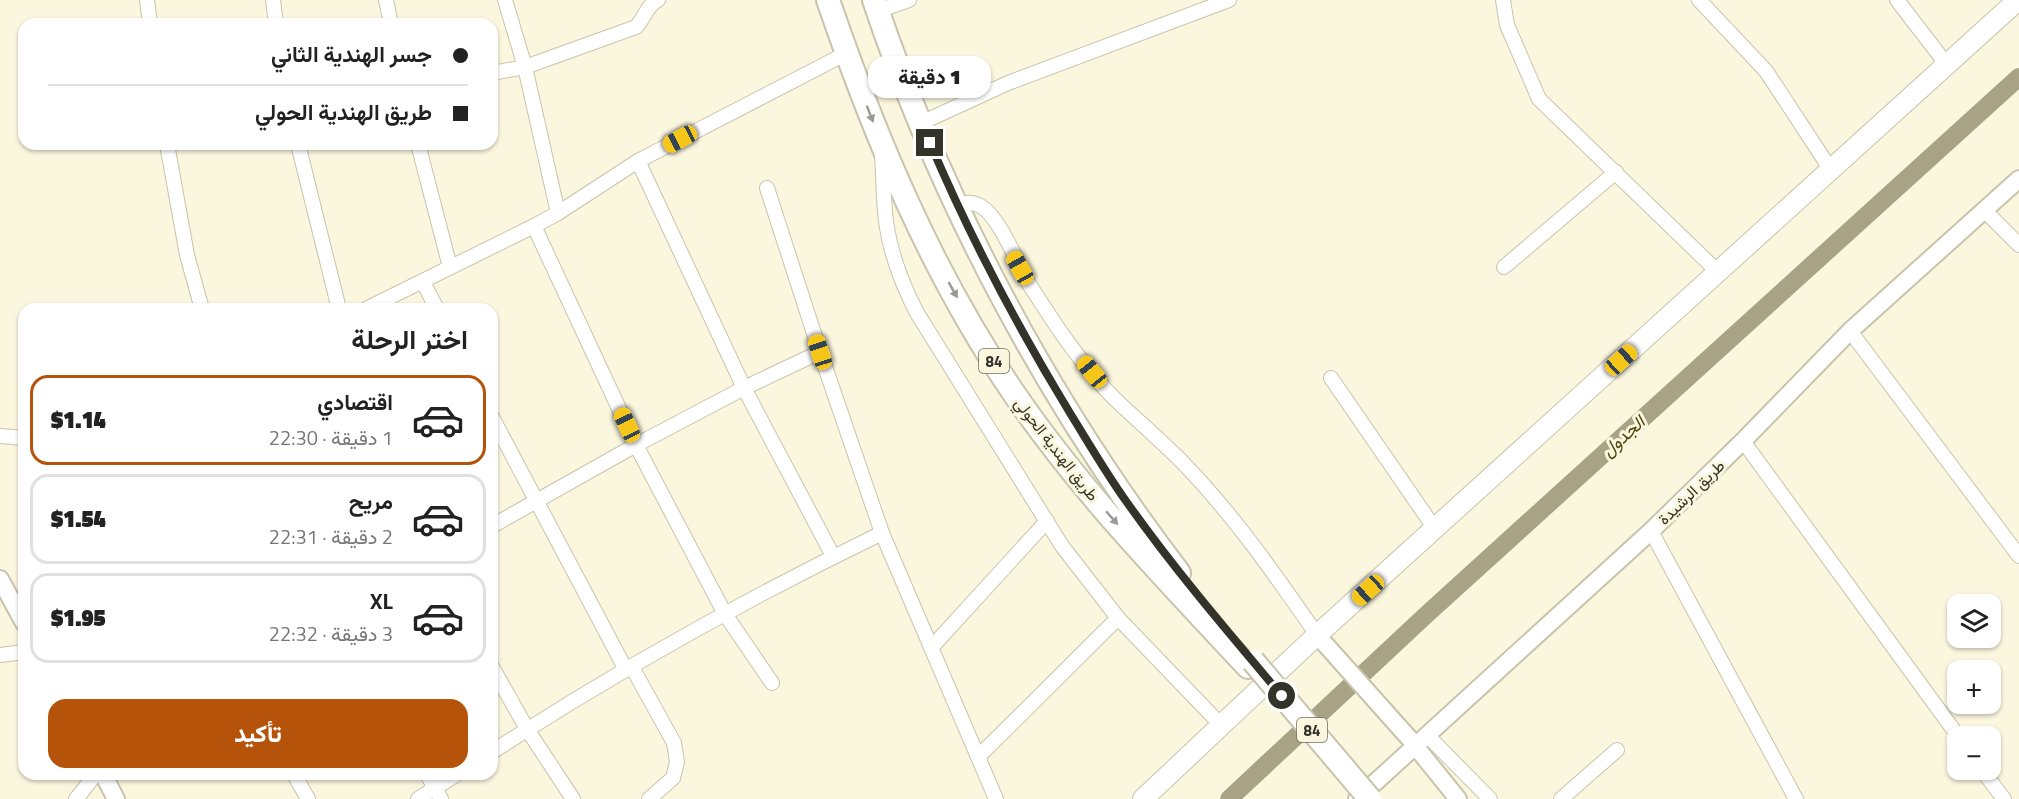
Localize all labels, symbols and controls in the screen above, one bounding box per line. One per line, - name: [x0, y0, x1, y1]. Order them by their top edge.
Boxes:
- text: جسر الهندية الثاني: [271, 37, 432, 71]
- callout: 1 دقيقة: [868, 56, 992, 98]
- text: 1 دقيقة: [898, 61, 961, 92]
- text: طريق الهندية الحولي: [255, 95, 432, 129]
- one-way arrow: [866, 105, 875, 123]
- car: [660, 123, 700, 155]
- route end: [916, 129, 943, 156]
- car: [1003, 248, 1037, 288]
- one-way arrow: [947, 282, 957, 299]
- text: اختر الرحلة: [351, 318, 468, 359]
- car: [806, 332, 834, 372]
- car: [1602, 341, 1640, 379]
- road number: 84: [979, 349, 1009, 373]
- car: [1074, 352, 1110, 392]
- text: اقتصادي: [317, 385, 393, 419]
- street label: طريق الهندية الحولي: [1007, 392, 1105, 507]
- icon: car: [411, 393, 465, 447]
- text: $1.14: [51, 403, 106, 437]
- car: [611, 405, 643, 445]
- water label: الجدول: [1595, 408, 1652, 463]
- text: 1 دقيقة · 22:30: [269, 422, 393, 453]
- street label: طريق الرشيدة: [1652, 454, 1730, 530]
- text: مريح: [349, 484, 393, 518]
- icon: car: [411, 492, 465, 546]
- text: $1.54: [51, 502, 106, 536]
- one-way arrow: [1106, 510, 1119, 526]
- text: 2 دقيقة · 22:31: [269, 521, 393, 552]
- car: [1349, 571, 1387, 609]
- text: XL: [370, 584, 393, 618]
- icon: car: [411, 591, 465, 645]
- map controls: [1947, 594, 2001, 780]
- button: layers: [1947, 594, 2001, 648]
- text: $1.95: [51, 601, 106, 635]
- text: 3 دقيقة · 22:32: [269, 618, 393, 649]
- button: +: [1947, 660, 2001, 714]
- route start: [1268, 682, 1295, 709]
- button: تأكيد: [48, 699, 468, 768]
- road number: 84: [1297, 718, 1327, 742]
- button: −: [1947, 726, 2001, 780]

